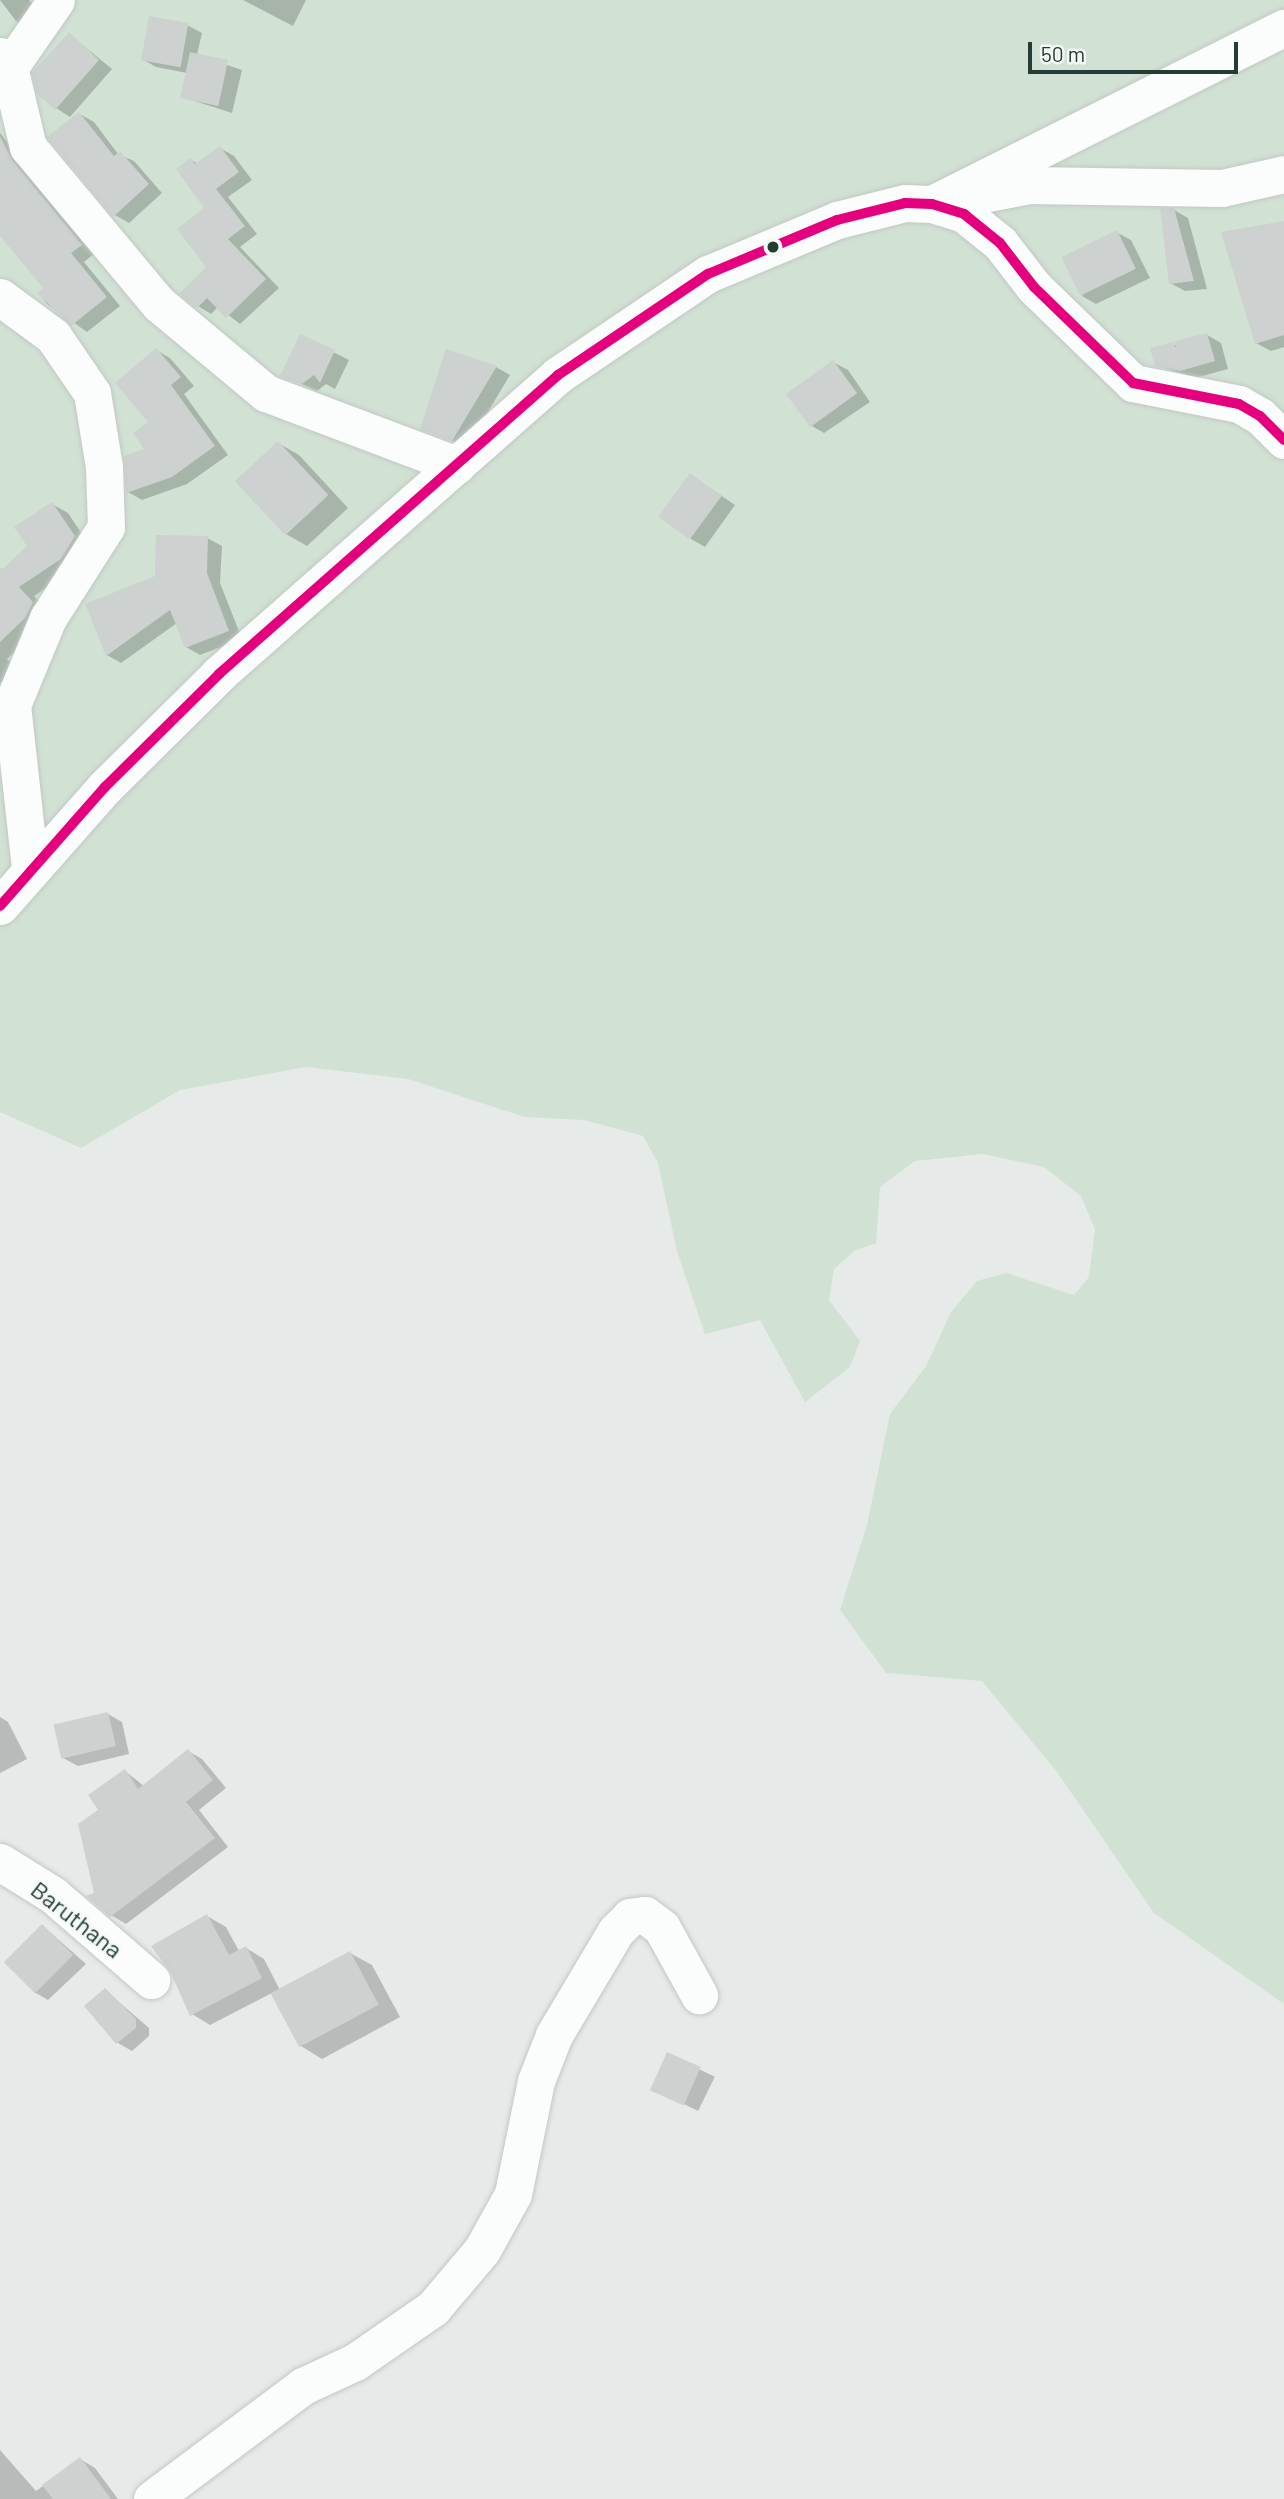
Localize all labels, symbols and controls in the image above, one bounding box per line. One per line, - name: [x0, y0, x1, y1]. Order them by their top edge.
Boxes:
- scale bar: [1032, 28, 1242, 72]
- text: 50 m: [1041, 41, 1085, 66]
- unlabelled marker: [766, 240, 780, 254]
- street label: Baruthana: [26, 1874, 128, 1964]

